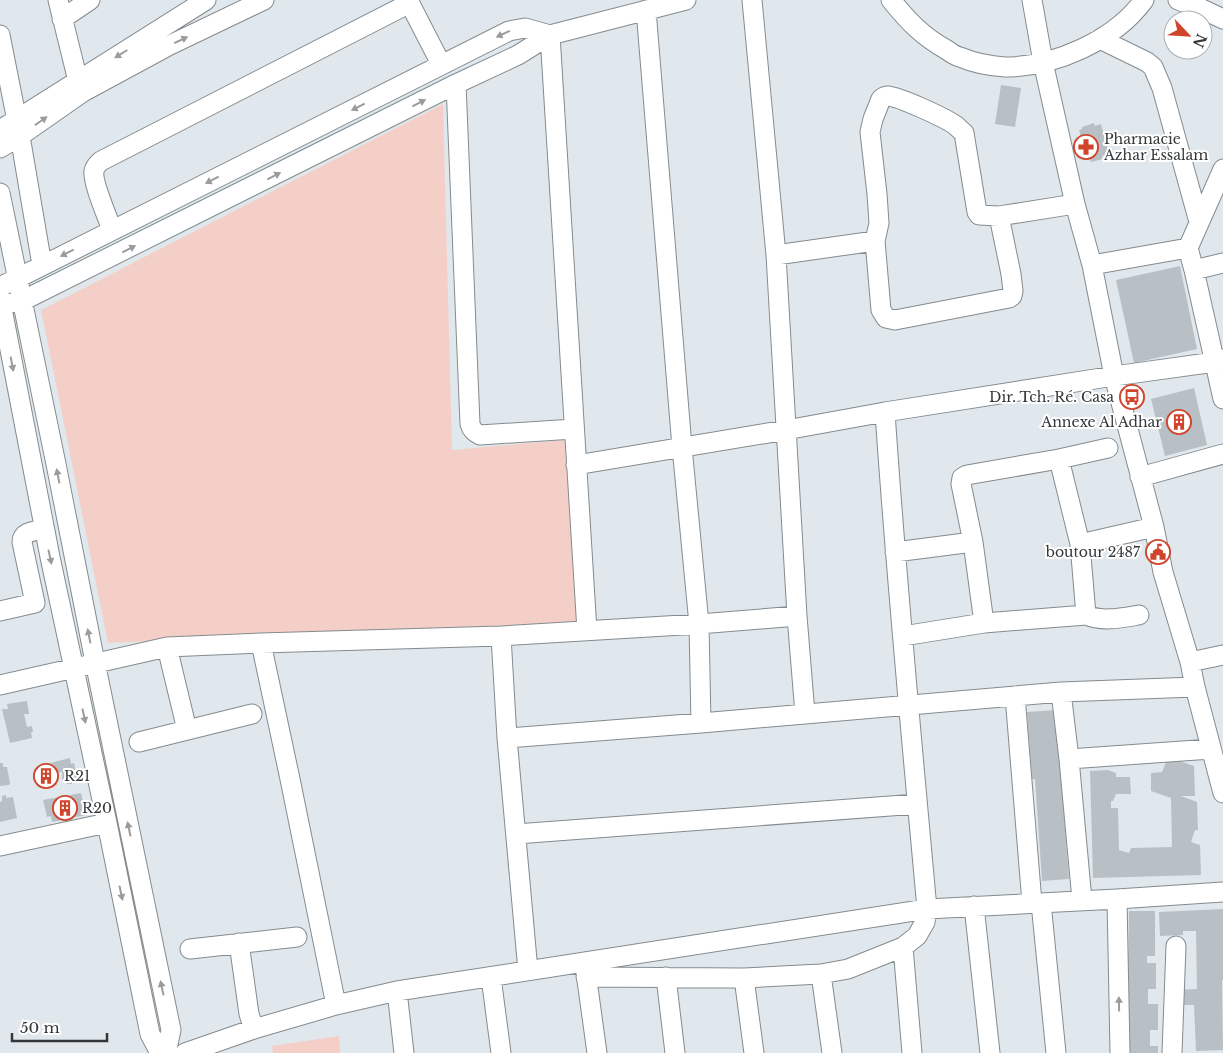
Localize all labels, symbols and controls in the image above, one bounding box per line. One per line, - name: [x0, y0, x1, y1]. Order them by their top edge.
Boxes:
- north arrow: [1163, 10, 1213, 60]
- one-way arrow: [496, 30, 510, 38]
- text: N: [1189, 31, 1211, 50]
- one-way arrow: [174, 36, 189, 44]
- one-way arrow: [114, 49, 127, 59]
- one-way arrow: [412, 99, 426, 107]
- one-way arrow: [350, 103, 365, 111]
- one-way arrow: [34, 116, 48, 126]
- place label: Pharmacie Azhar Essalam: [1103, 130, 1208, 164]
- pharmacy icon: Pharmacie Azhar Essalam: [1073, 134, 1099, 160]
- one-way arrow: [267, 172, 281, 180]
- one-way arrow: [205, 176, 220, 184]
- one-way arrow: [122, 245, 136, 253]
- one-way arrow: [60, 249, 75, 257]
- one-way arrow: [9, 356, 17, 372]
- bus stop icon: Dir. Tch. Ré. Casa: [1119, 384, 1145, 410]
- place label: Dir. Tch. Ré. Casa: [989, 388, 1114, 406]
- building icon: Annexe Al Adhar: [1166, 409, 1192, 435]
- place label: Annexe Al Adhar: [1040, 413, 1162, 431]
- one-way arrow: [54, 468, 62, 484]
- public building icon: boutour 2487: [1145, 539, 1171, 565]
- place label: boutour 2487: [1045, 543, 1141, 561]
- one-way arrow: [46, 550, 54, 566]
- one-way arrow: [85, 627, 93, 643]
- one-way arrow: [80, 709, 88, 724]
- building icon: R21: [33, 763, 59, 789]
- place label: R21: [64, 767, 90, 785]
- building icon: R20: [52, 795, 78, 821]
- place label: R20: [82, 799, 112, 817]
- one-way arrow: [125, 821, 133, 837]
- one-way arrow: [117, 885, 125, 900]
- one-way arrow: [158, 981, 166, 996]
- one-way arrow: [1115, 996, 1123, 1012]
- scale bar: [12, 1010, 108, 1042]
- text: 50 m: [20, 1018, 60, 1037]

